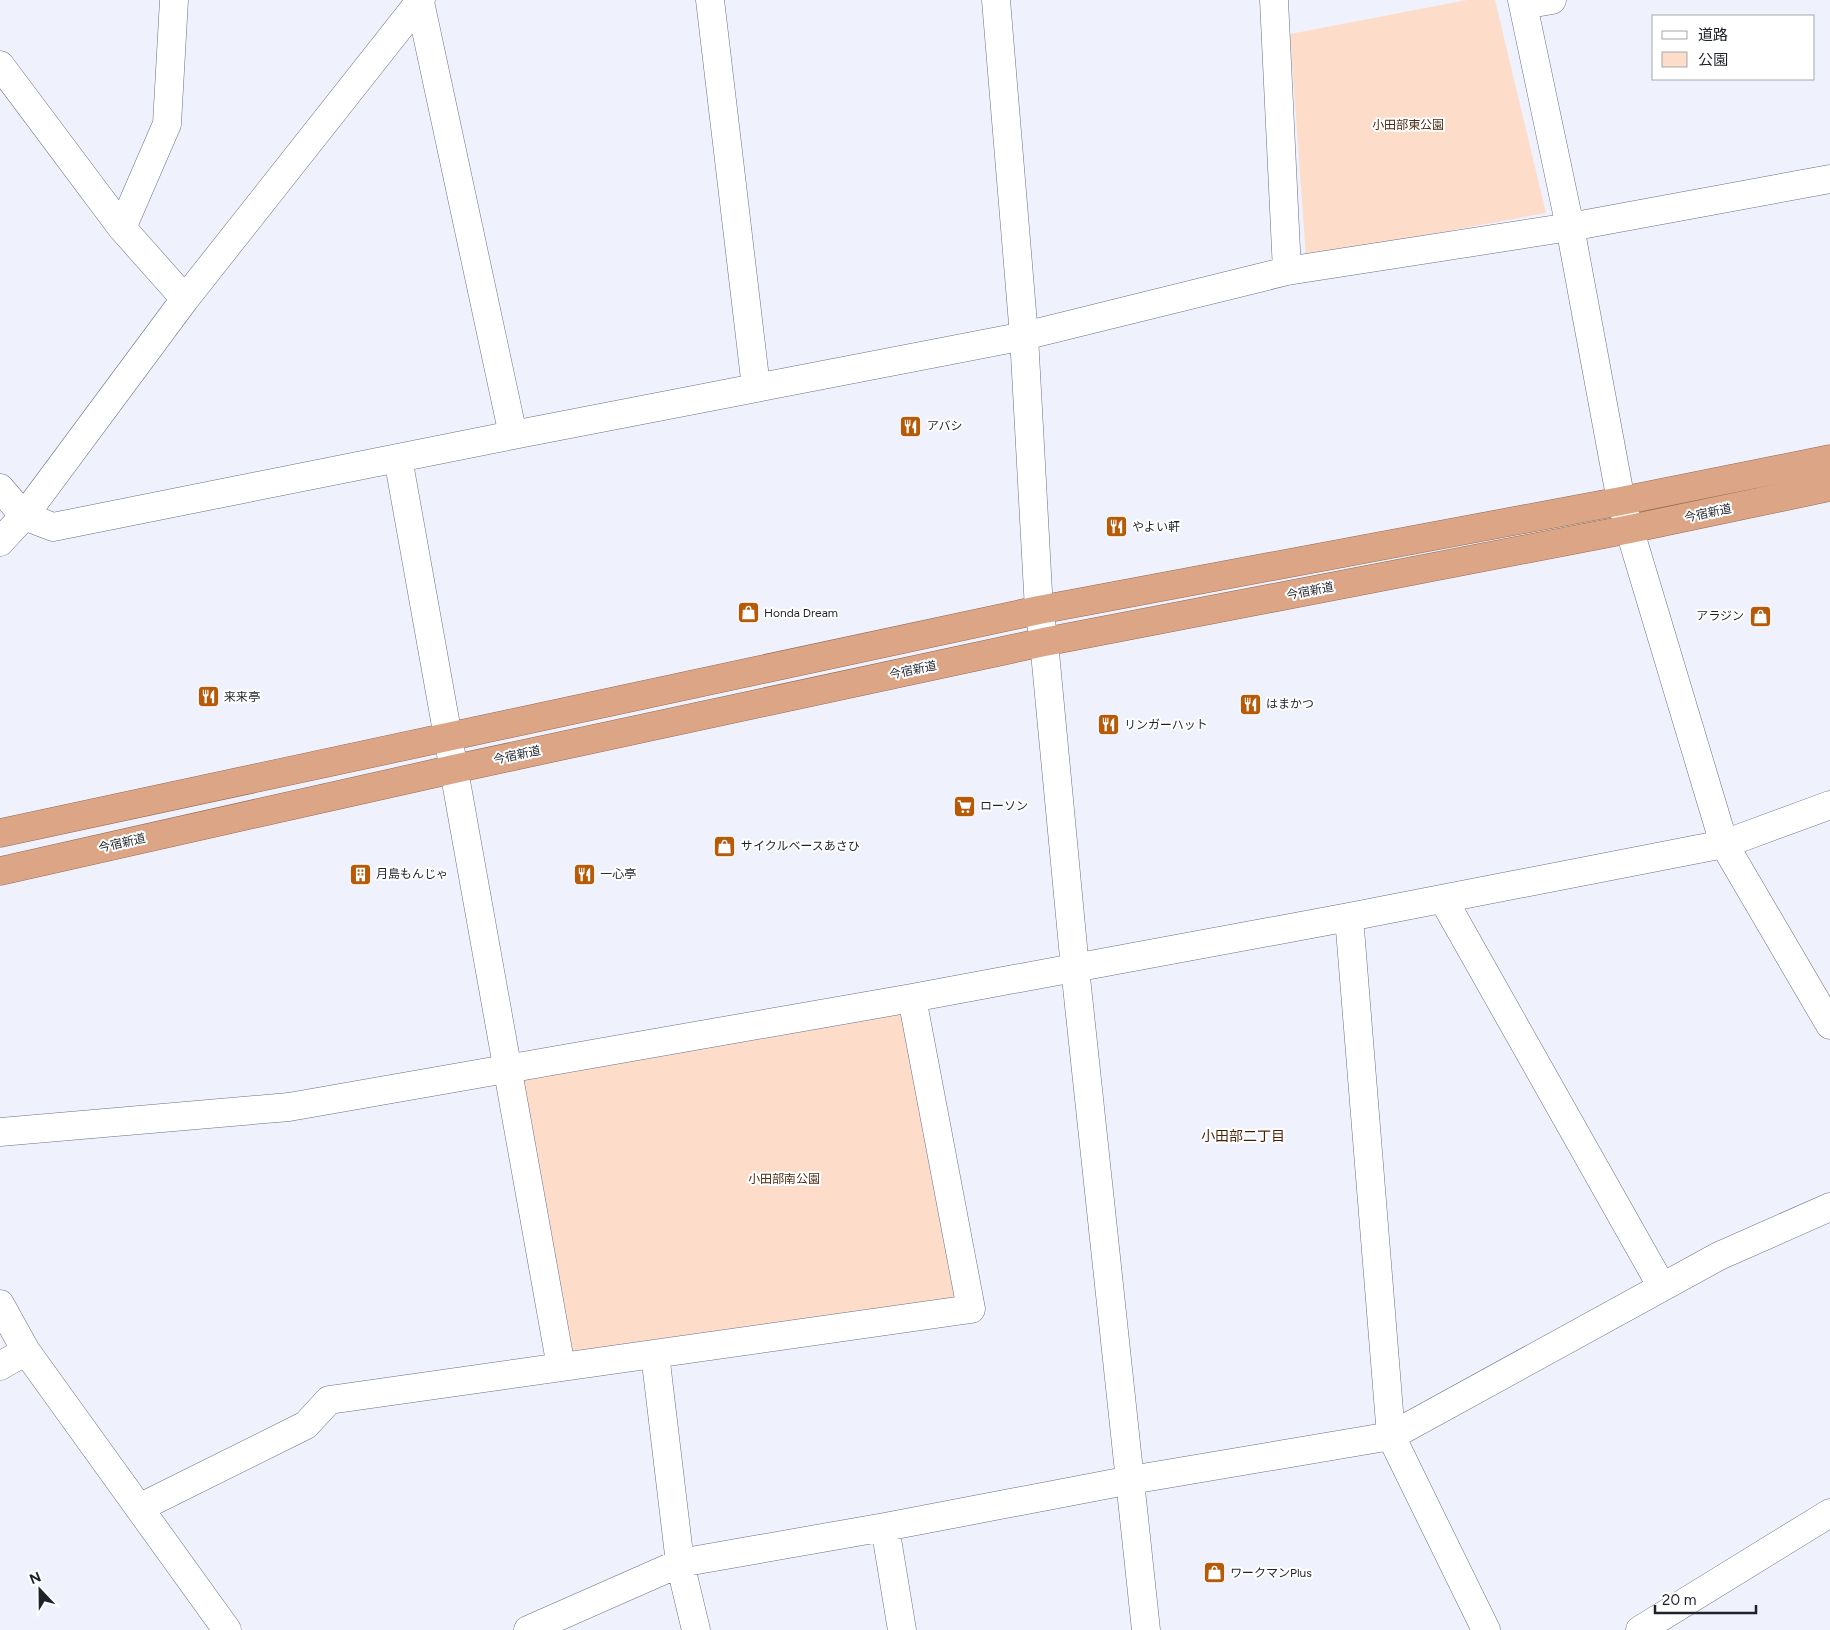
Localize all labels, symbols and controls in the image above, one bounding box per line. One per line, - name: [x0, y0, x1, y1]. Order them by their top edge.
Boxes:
- legend: [1652, 15, 1815, 80]
- text: 道路: [1698, 26, 1728, 44]
- text: 公園: [1698, 51, 1728, 69]
- park label: 小田部東公園: [1372, 118, 1444, 132]
- restaurant icon: アバシ: [899, 414, 923, 438]
- place label: アバシ: [927, 419, 963, 433]
- street label: 今宿新道: [1683, 501, 1733, 525]
- restaurant icon: やよい軒: [1104, 515, 1128, 539]
- place label: やよい軒: [1132, 520, 1180, 534]
- street label: 今宿新道: [1285, 580, 1335, 602]
- shop icon: Honda Dream: [736, 601, 760, 625]
- shop icon: アラジン: [1748, 604, 1772, 628]
- place label: Honda Dream: [764, 606, 838, 620]
- place label: アラジン: [1696, 609, 1744, 623]
- street label: 今宿新道: [888, 658, 938, 682]
- restaurant icon: 来来亭: [196, 685, 220, 709]
- place label: 来来亭: [224, 690, 260, 704]
- restaurant icon: はまかつ: [1238, 692, 1262, 716]
- place label: はまかつ: [1266, 697, 1314, 711]
- restaurant icon: リンガーハット: [1096, 713, 1120, 737]
- place label: リンガーハット: [1124, 718, 1208, 732]
- street label: 今宿新道: [492, 743, 542, 767]
- supermarket icon: ローソン: [952, 794, 976, 818]
- place label: ローソン: [980, 799, 1028, 813]
- street label: 今宿新道: [97, 831, 147, 855]
- shop icon: サイクルベースあさひ: [713, 834, 737, 858]
- place label: サイクルベースあさひ: [741, 839, 860, 853]
- building icon: 月島もんじゃ: [348, 862, 372, 886]
- restaurant icon: 一心亭: [572, 862, 596, 886]
- place label: 月島もんじゃ: [376, 867, 448, 881]
- place label: 一心亭: [600, 867, 636, 881]
- district label: 小田部二丁目: [1201, 1128, 1285, 1145]
- park label: 小田部南公園: [748, 1172, 820, 1186]
- shop icon: ワークマンPlus: [1202, 1561, 1226, 1585]
- north arrow: [15, 1565, 65, 1615]
- place label: ワークマンPlus: [1230, 1566, 1312, 1580]
- text: N: [27, 1569, 44, 1588]
- scale bar: [1655, 1582, 1756, 1614]
- text: 20 m: [1662, 1591, 1696, 1609]

